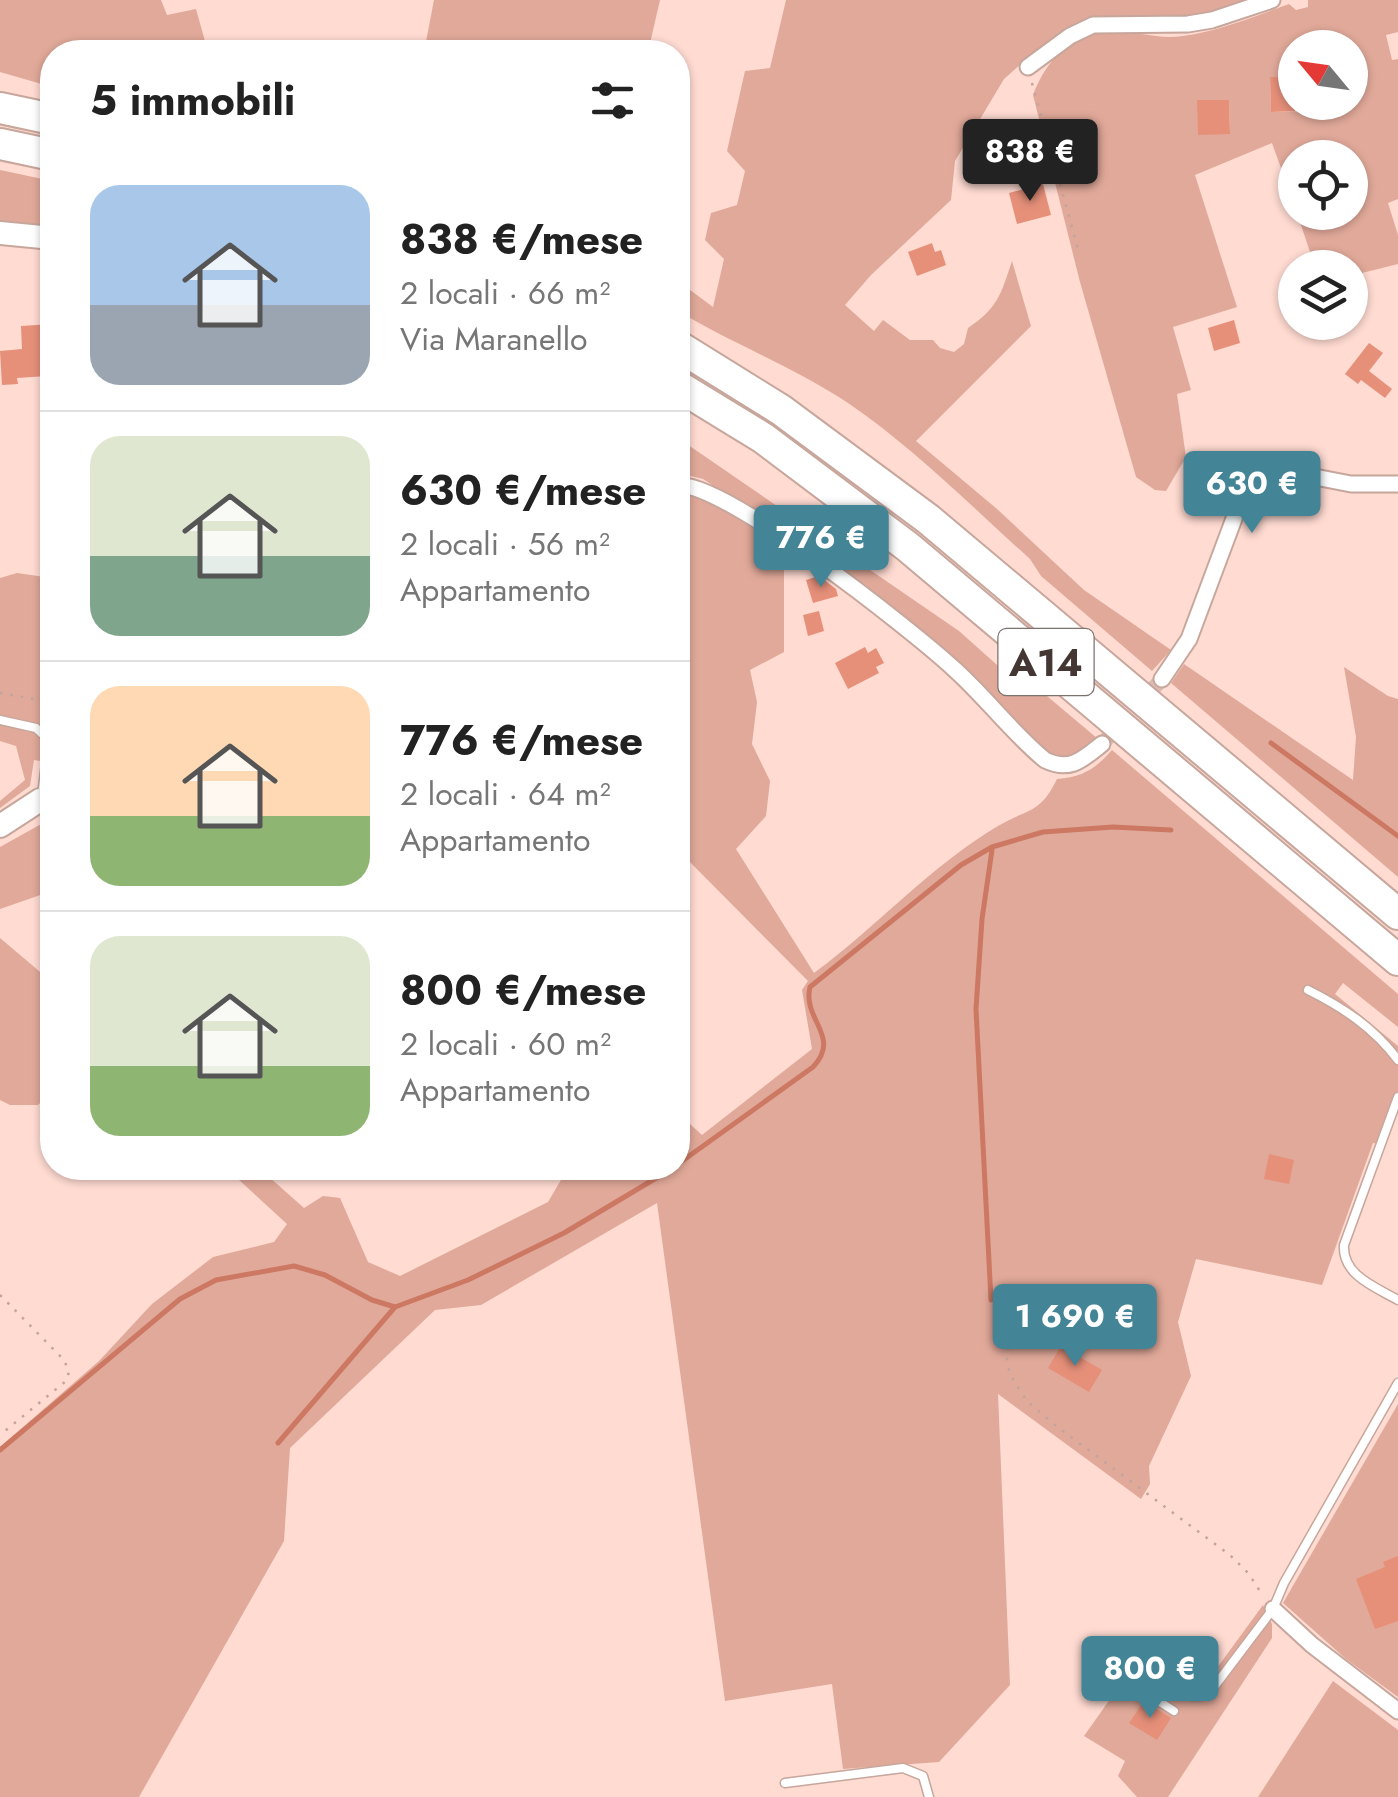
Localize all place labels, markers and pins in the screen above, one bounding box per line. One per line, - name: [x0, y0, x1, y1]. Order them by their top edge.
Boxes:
- pin: 838 €: [960, 119, 1100, 204]
- pin: 630 €: [1182, 451, 1322, 536]
- pin: 776 €: [751, 505, 891, 590]
- pin: 1 690 €: [983, 1284, 1167, 1369]
- pin: 800 €: [1080, 1636, 1220, 1721]

